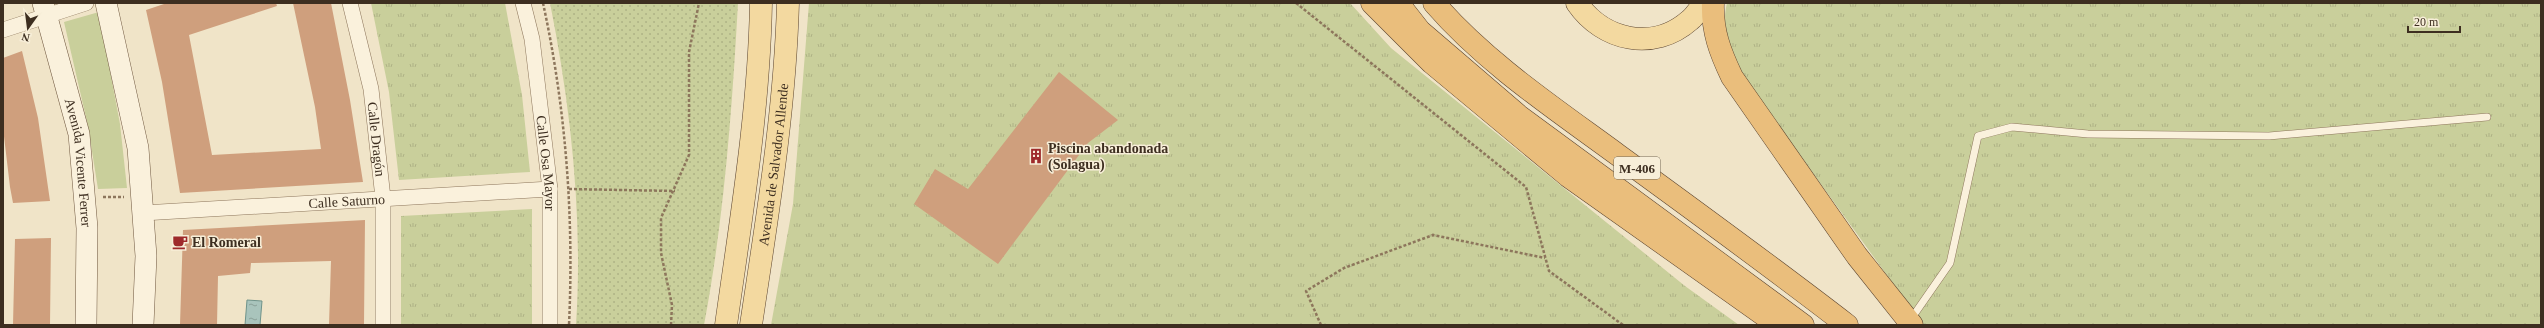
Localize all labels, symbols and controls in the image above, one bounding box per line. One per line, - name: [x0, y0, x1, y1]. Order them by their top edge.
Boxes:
- north arrow: [8, 8, 48, 48]
- scale bar: [2408, 8, 2460, 34]
- text: 20 m: [2414, 15, 2439, 29]
- text: N: [20, 31, 31, 44]
- street label: Avenida de Salvador Allende: [756, 83, 791, 247]
- street label: Avenida Vicente Ferrer: [62, 97, 94, 228]
- street label: Calle Dragón: [364, 101, 388, 177]
- street label: Calle Osa Mayor: [533, 115, 557, 211]
- place label: Piscina abandonada (Solagua): [1048, 141, 1168, 173]
- building icon: Piscina abandonada (Solagua): [1027, 147, 1045, 165]
- road number: M-406: [1614, 157, 1660, 179]
- street label: Calle Saturno: [308, 192, 385, 211]
- cafe icon: El Romeral: [171, 233, 189, 251]
- place label: El Romeral: [192, 235, 261, 250]

